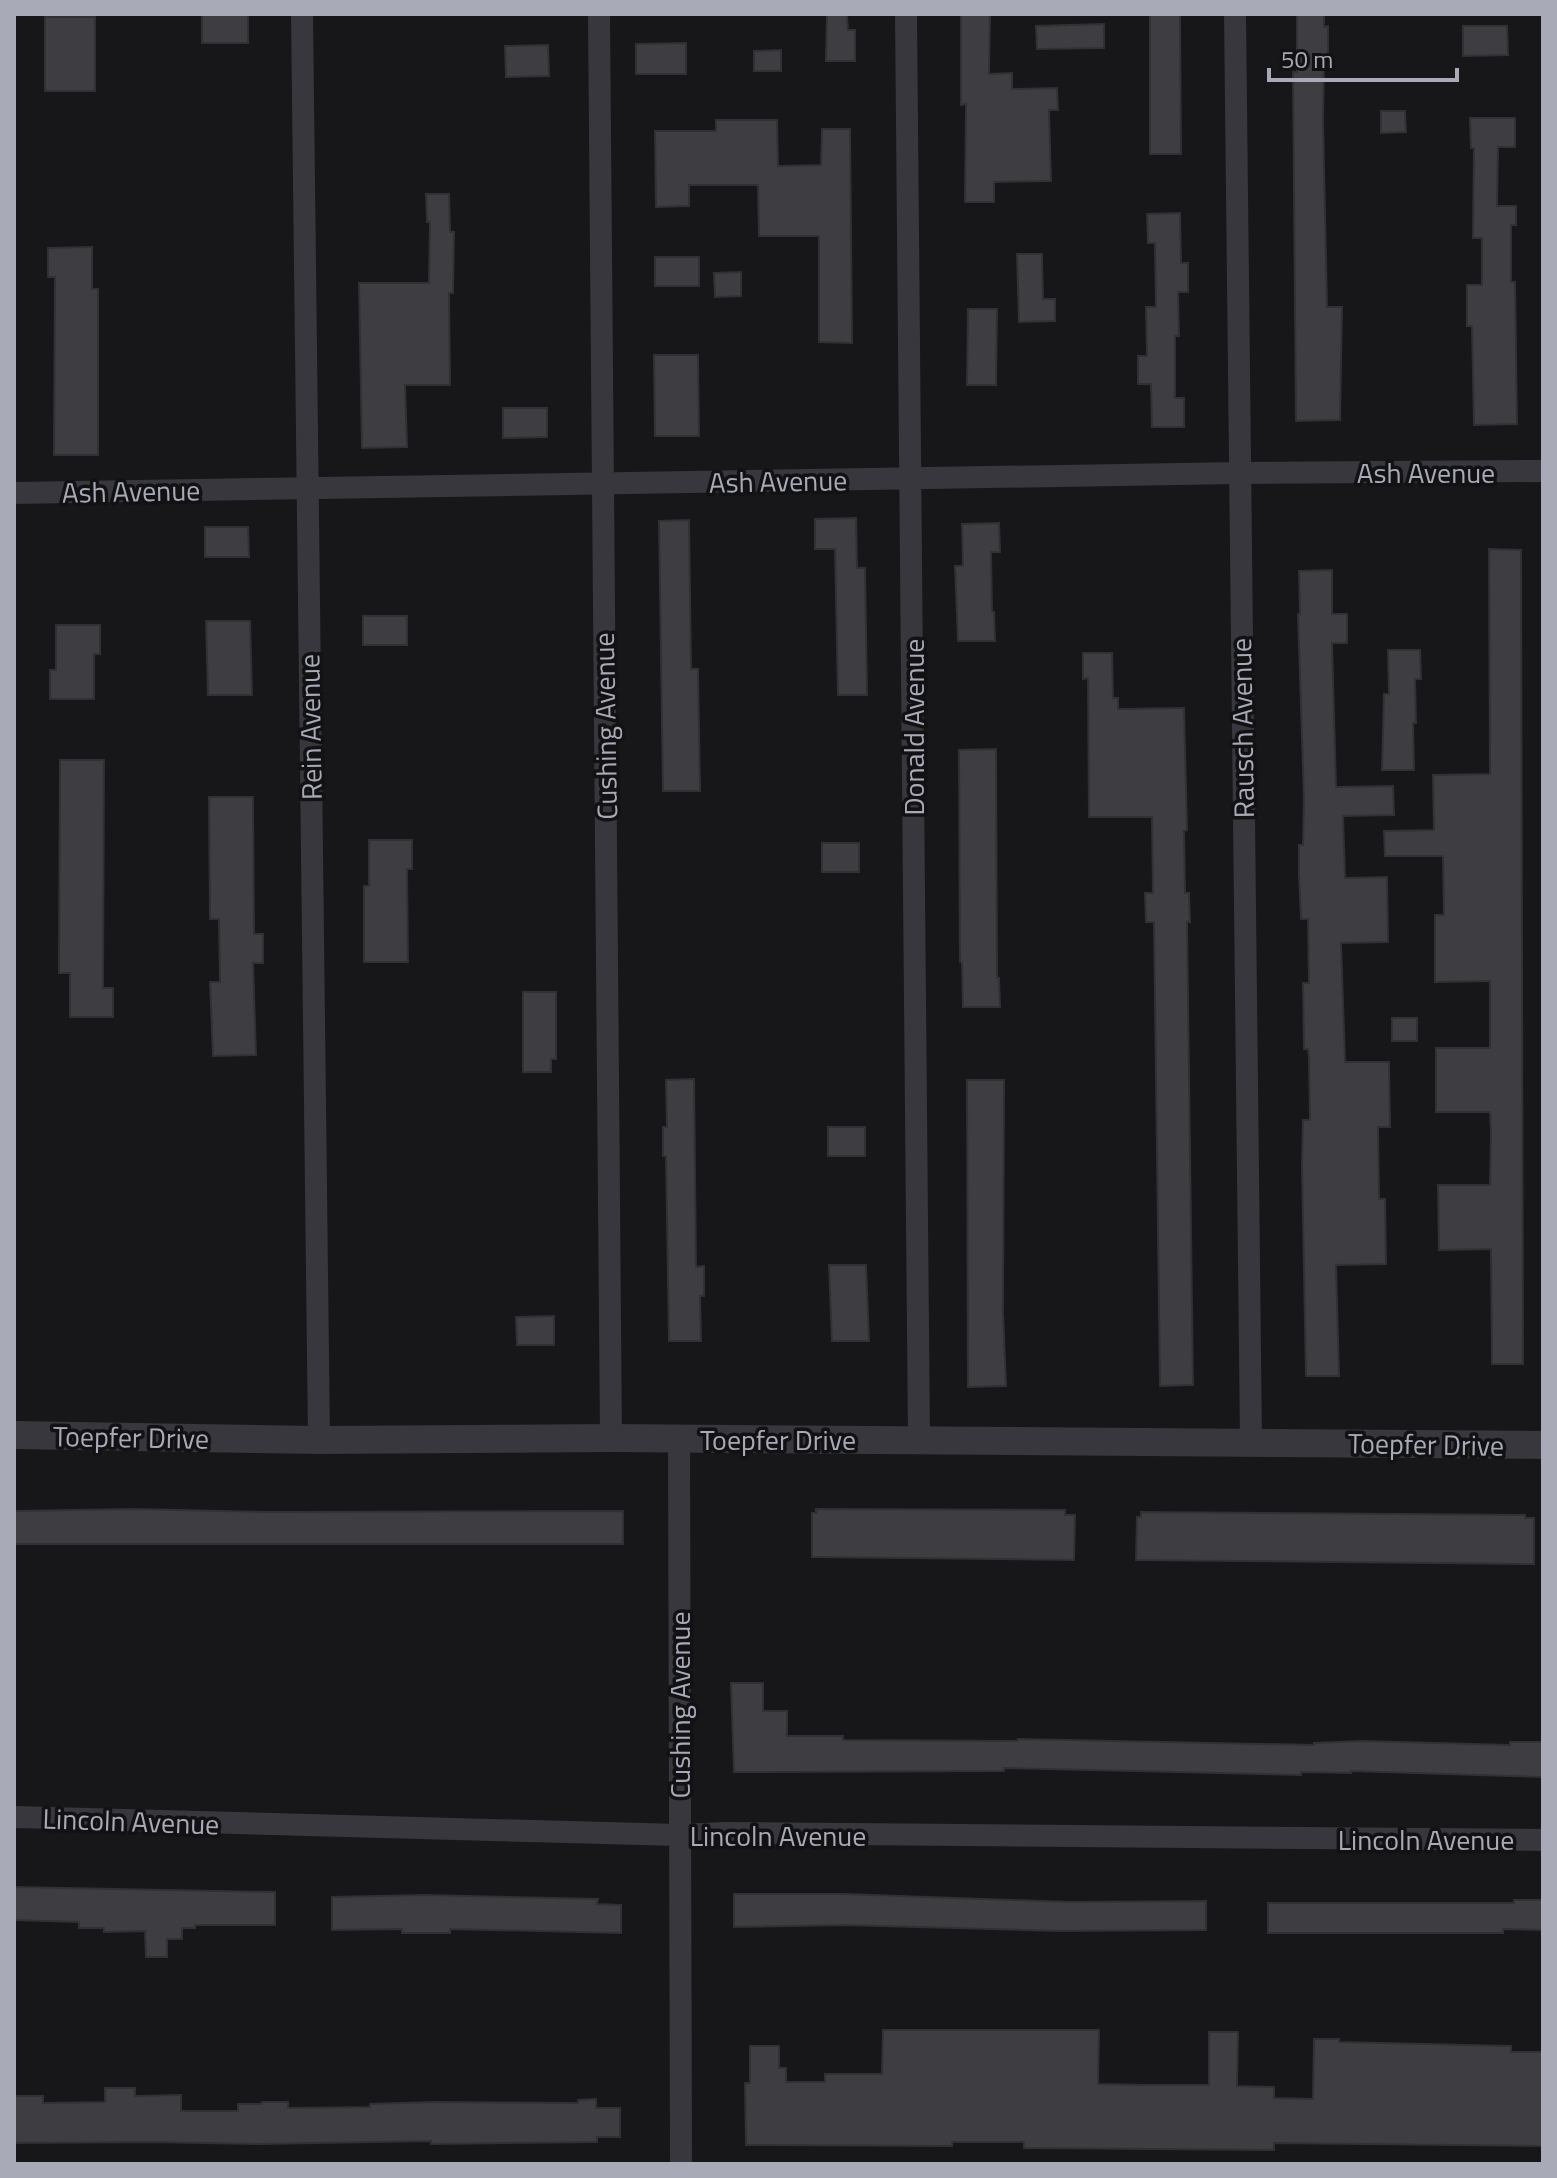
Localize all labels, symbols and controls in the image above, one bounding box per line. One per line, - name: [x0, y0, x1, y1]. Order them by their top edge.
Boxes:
- scale bar: [1269, 32, 1457, 82]
- text: 50 m: [1281, 41, 1333, 77]
- street label: Ash Avenue: [1357, 451, 1495, 494]
- street label: Ash Avenue: [708, 458, 848, 504]
- street label: Ash Avenue: [61, 468, 201, 514]
- street label: Cushing Avenue: [582, 632, 628, 820]
- street label: Rausch Avenue: [1219, 638, 1265, 818]
- street label: Donald Avenue: [892, 639, 935, 815]
- street label: Rein Avenue: [287, 654, 333, 800]
- street label: Toepfer Drive: [53, 1414, 209, 1460]
- street label: Toepfer Drive: [700, 1418, 856, 1461]
- street label: Toepfer Drive: [1348, 1421, 1504, 1467]
- street label: Cushing Avenue: [658, 1611, 701, 1799]
- street label: Lincoln Avenue: [42, 1796, 220, 1846]
- street label: Lincoln Avenue: [690, 1814, 866, 1857]
- street label: Lincoln Avenue: [1338, 1818, 1514, 1861]

